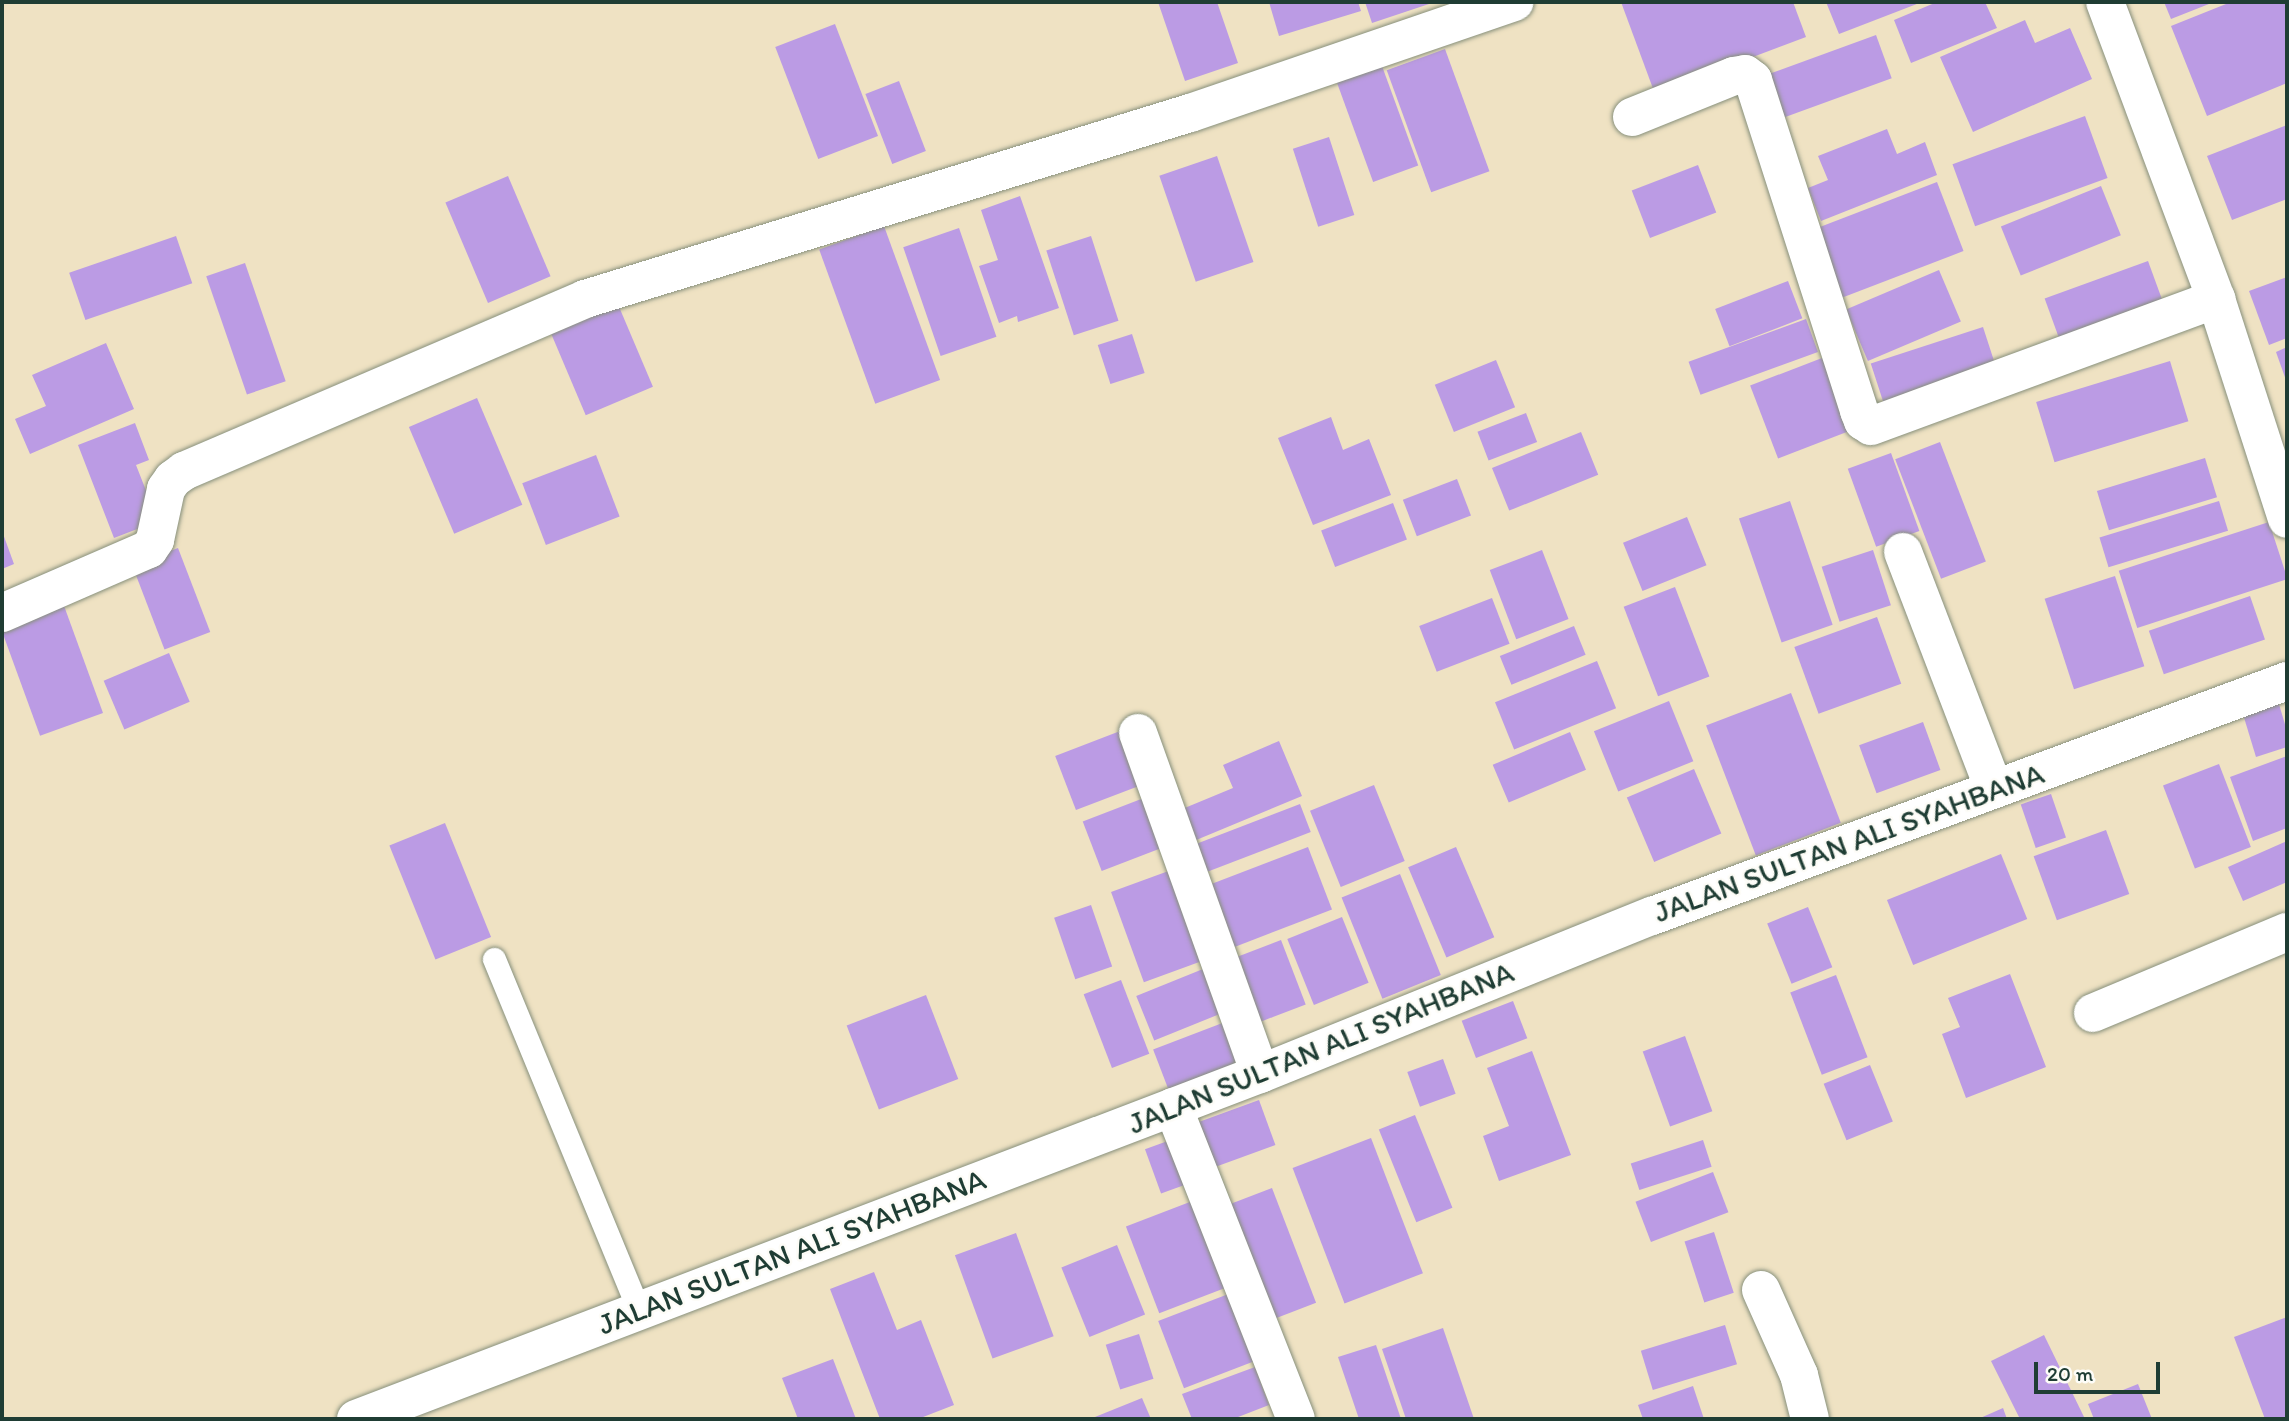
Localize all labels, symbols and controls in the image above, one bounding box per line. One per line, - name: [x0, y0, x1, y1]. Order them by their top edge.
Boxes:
- street label: JALAN SULTAN ALI SYAHBANA: [1650, 756, 2048, 930]
- street label: JALAN SULTAN ALI SYAHBANA: [1124, 954, 1518, 1142]
- street label: JALAN SULTAN ALI SYAHBANA: [594, 1162, 990, 1342]
- scale bar: [2037, 1348, 2163, 1392]
- text: 20 m: [2047, 1361, 2093, 1386]

